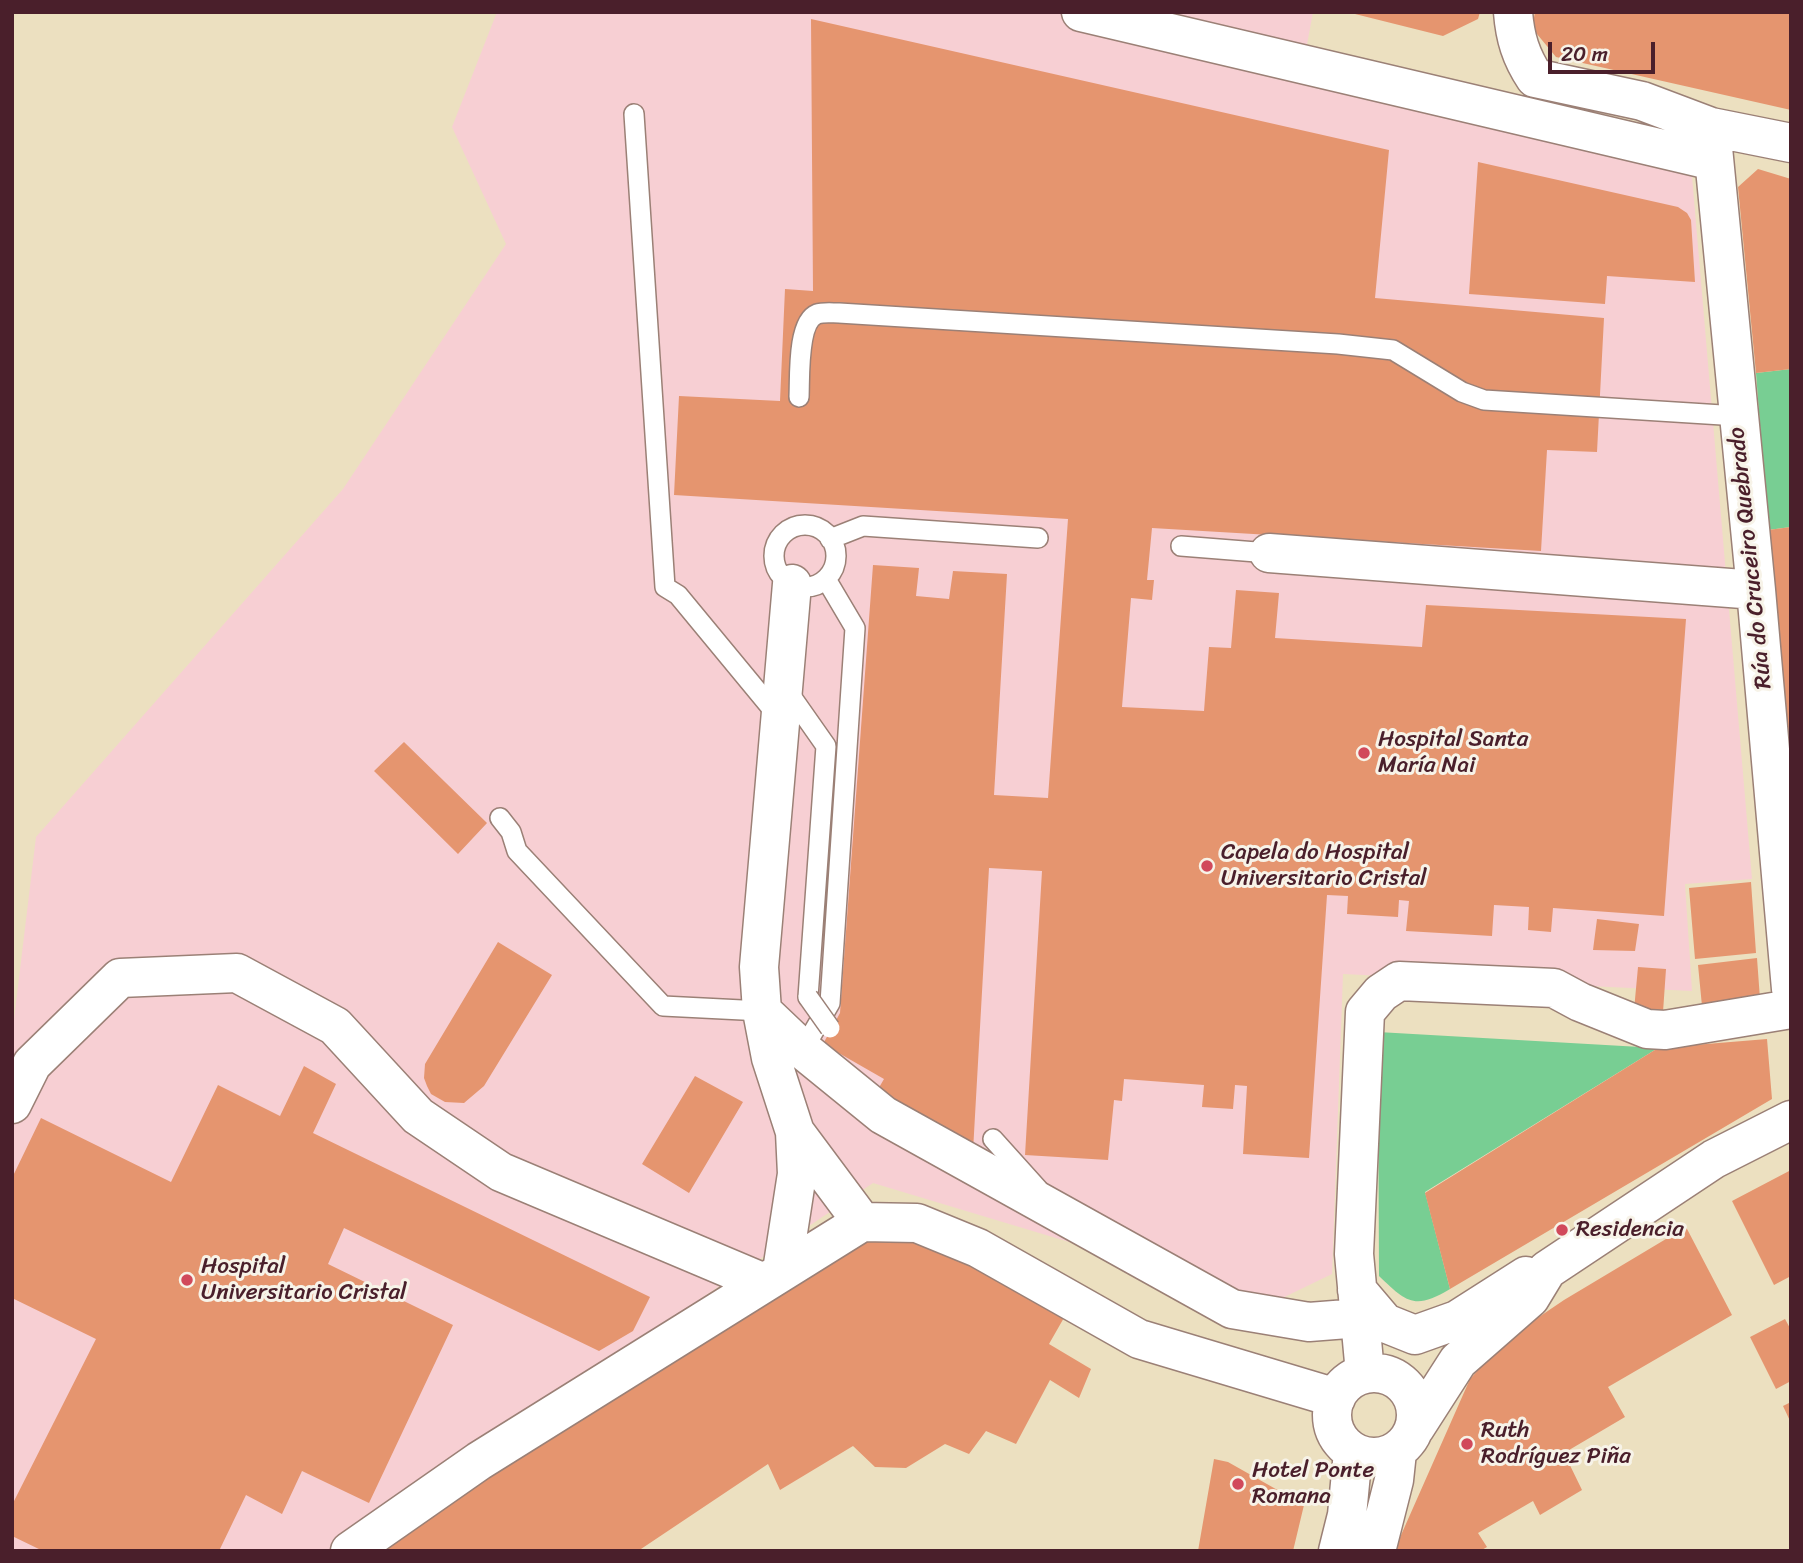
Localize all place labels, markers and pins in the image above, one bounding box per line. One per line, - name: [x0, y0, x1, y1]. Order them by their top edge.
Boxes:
- place label: Hospital Santa María Nai: [1378, 726, 1528, 780]
- marker: Hospital Santa María Nai: [1356, 745, 1372, 761]
- place label: Capela do Hospital Universitario Cristal: [1221, 839, 1427, 893]
- marker: Capela do Hospital Universitario Cristal: [1199, 858, 1215, 874]
- place label: Residencia: [1576, 1216, 1684, 1244]
- marker: Residencia: [1554, 1222, 1570, 1238]
- place label: Hospital Universitario Cristal: [201, 1253, 407, 1307]
- marker: Hospital Universitario Cristal: [179, 1272, 195, 1288]
- place label: Ruth Rodríguez Piña: [1481, 1417, 1631, 1471]
- marker: Ruth Rodríguez Piña: [1459, 1436, 1475, 1452]
- place label: Hotel Ponte Romana: [1252, 1457, 1374, 1511]
- marker: Hotel Ponte Romana: [1230, 1476, 1246, 1492]

